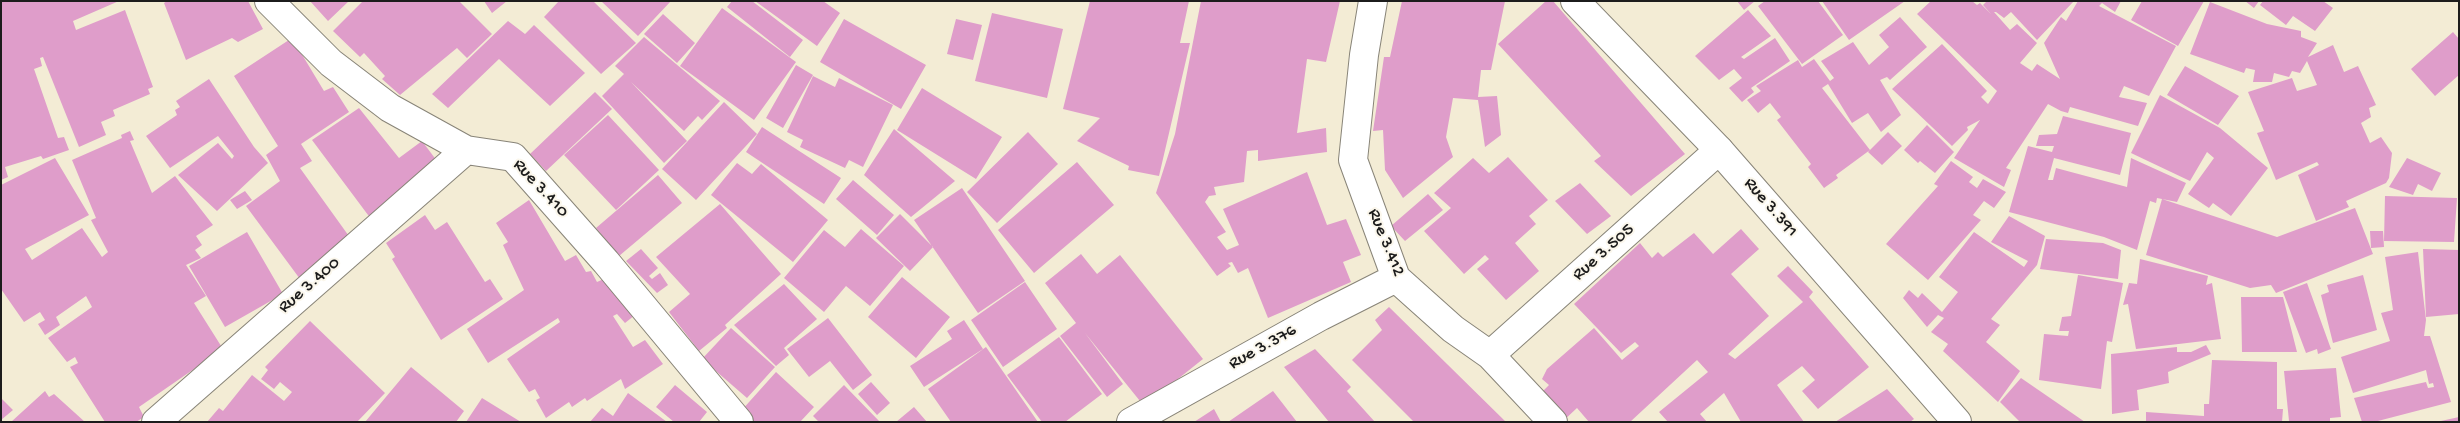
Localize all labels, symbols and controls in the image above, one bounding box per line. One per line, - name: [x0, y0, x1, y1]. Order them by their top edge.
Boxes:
- street label: Rue 3.410: [507, 155, 573, 223]
- street label: Rue 3.391: [1738, 174, 1802, 242]
- street label: Rue 3.412: [1362, 206, 1408, 280]
- street label: Rue 3.505: [1569, 220, 1639, 286]
- street label: Rue 3.400: [274, 253, 346, 319]
- street label: Rue 3.376: [1225, 321, 1301, 375]

